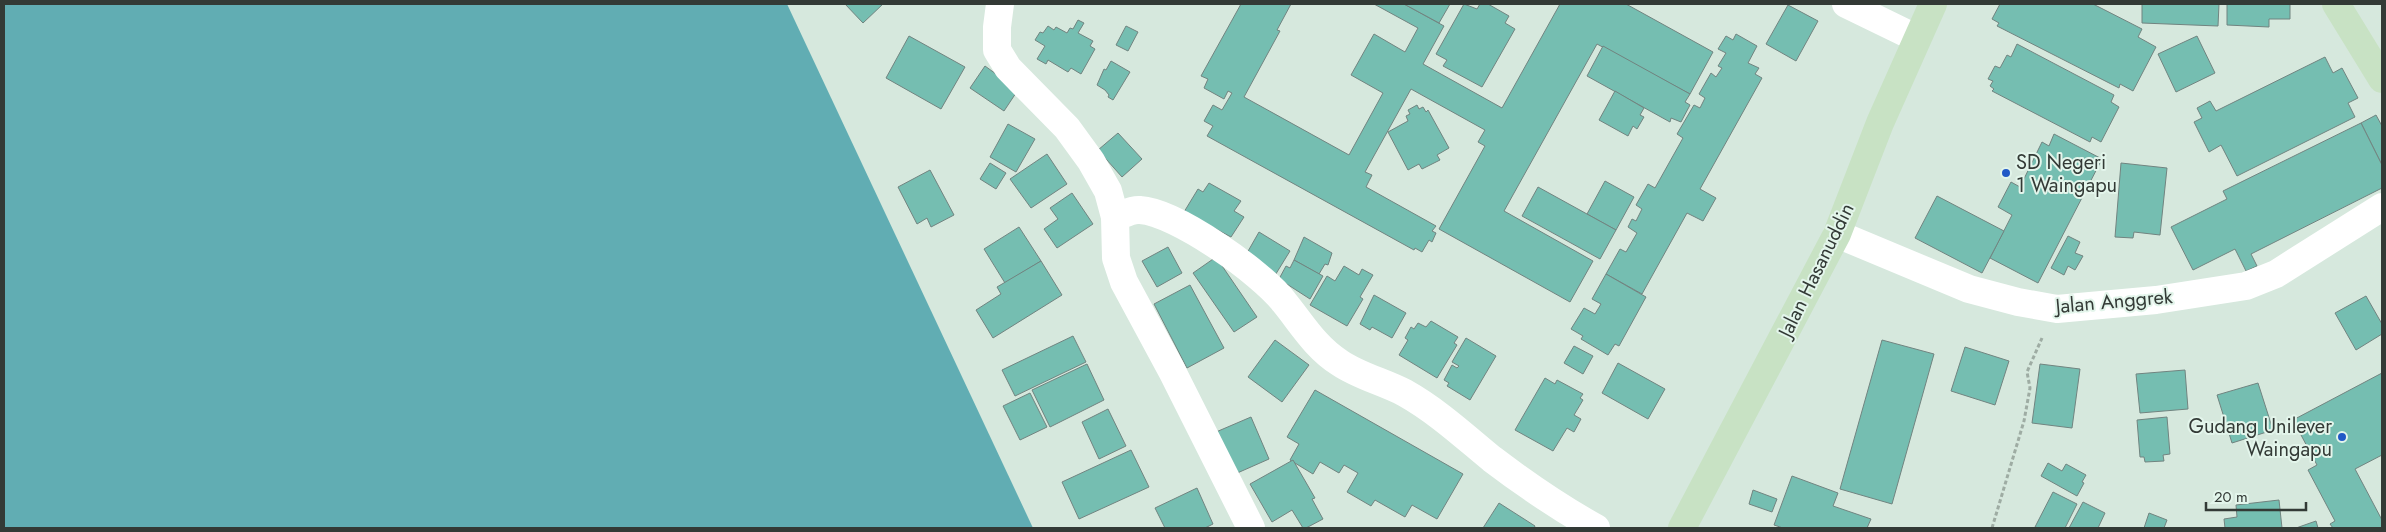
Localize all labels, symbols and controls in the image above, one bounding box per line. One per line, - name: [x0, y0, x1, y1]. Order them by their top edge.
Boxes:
- place label: SD Negeri 1 Waingapu: [2016, 148, 2117, 200]
- marker: SD Negeri 1 Waingapu: [2000, 167, 2012, 179]
- street label: Jalan Hasanuddin: [1770, 198, 1862, 345]
- street label: Jalan Anggrek: [2051, 282, 2174, 321]
- place label: Gudang Unilever Waingapu: [2189, 412, 2332, 464]
- marker: Gudang Unilever Waingapu: [2336, 431, 2348, 443]
- scale bar: [2206, 480, 2306, 512]
- text: 20 m: [2214, 486, 2248, 508]

